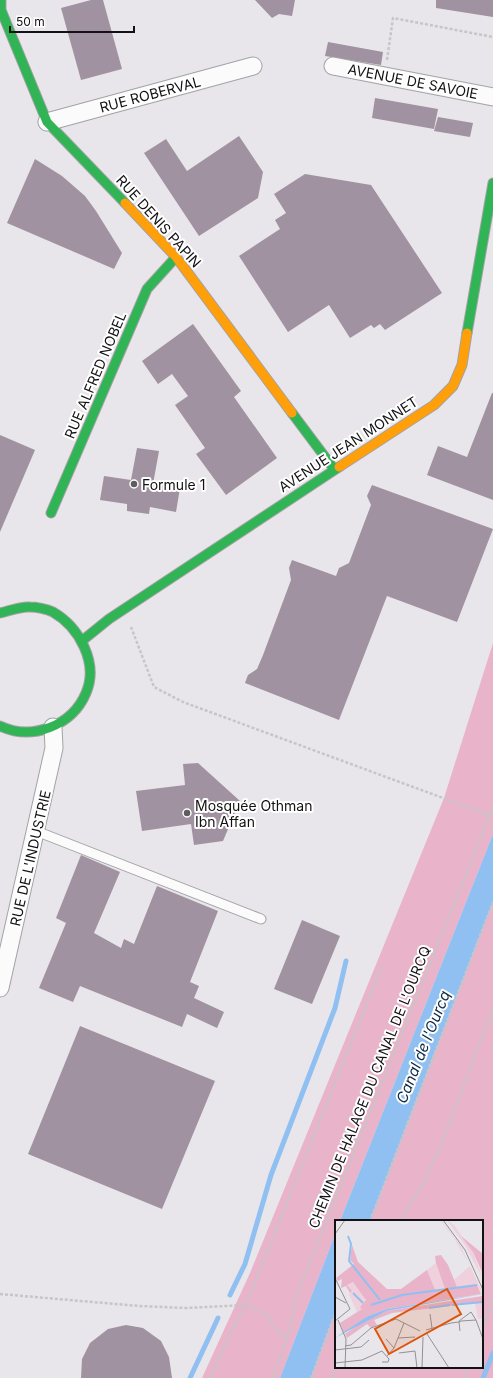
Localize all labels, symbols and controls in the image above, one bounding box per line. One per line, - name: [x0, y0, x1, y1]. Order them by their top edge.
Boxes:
- scale bar: [10, 8, 134, 34]
- text: 50 m: [16, 14, 45, 29]
- street label: AVENUE DE SAVOIE: [346, 60, 480, 102]
- street label: RUE ROBERVAL: [98, 72, 203, 116]
- street label: RUE DENIS PAPIN: [113, 171, 205, 271]
- street label: RUE ALFRED NOBEL: [61, 309, 129, 441]
- street label: AVENUE JEAN MONNET: [275, 393, 421, 495]
- place label: Formule 1: [142, 476, 205, 493]
- marker: Formule 1: [129, 479, 139, 489]
- street label: RUE DE L'INDUSTRIE: [6, 788, 54, 928]
- place label: Mosquée Othman Ibn Affan: [195, 797, 313, 830]
- marker: Mosquée Othman Ibn Affan: [182, 808, 192, 818]
- street label: CHEMIN DE HALAGE DU CANAL DE L'OURCQ: [304, 943, 434, 1231]
- water label: Canal de l'Ourcq: [392, 988, 454, 1106]
- inset map: [335, 1220, 483, 1368]

